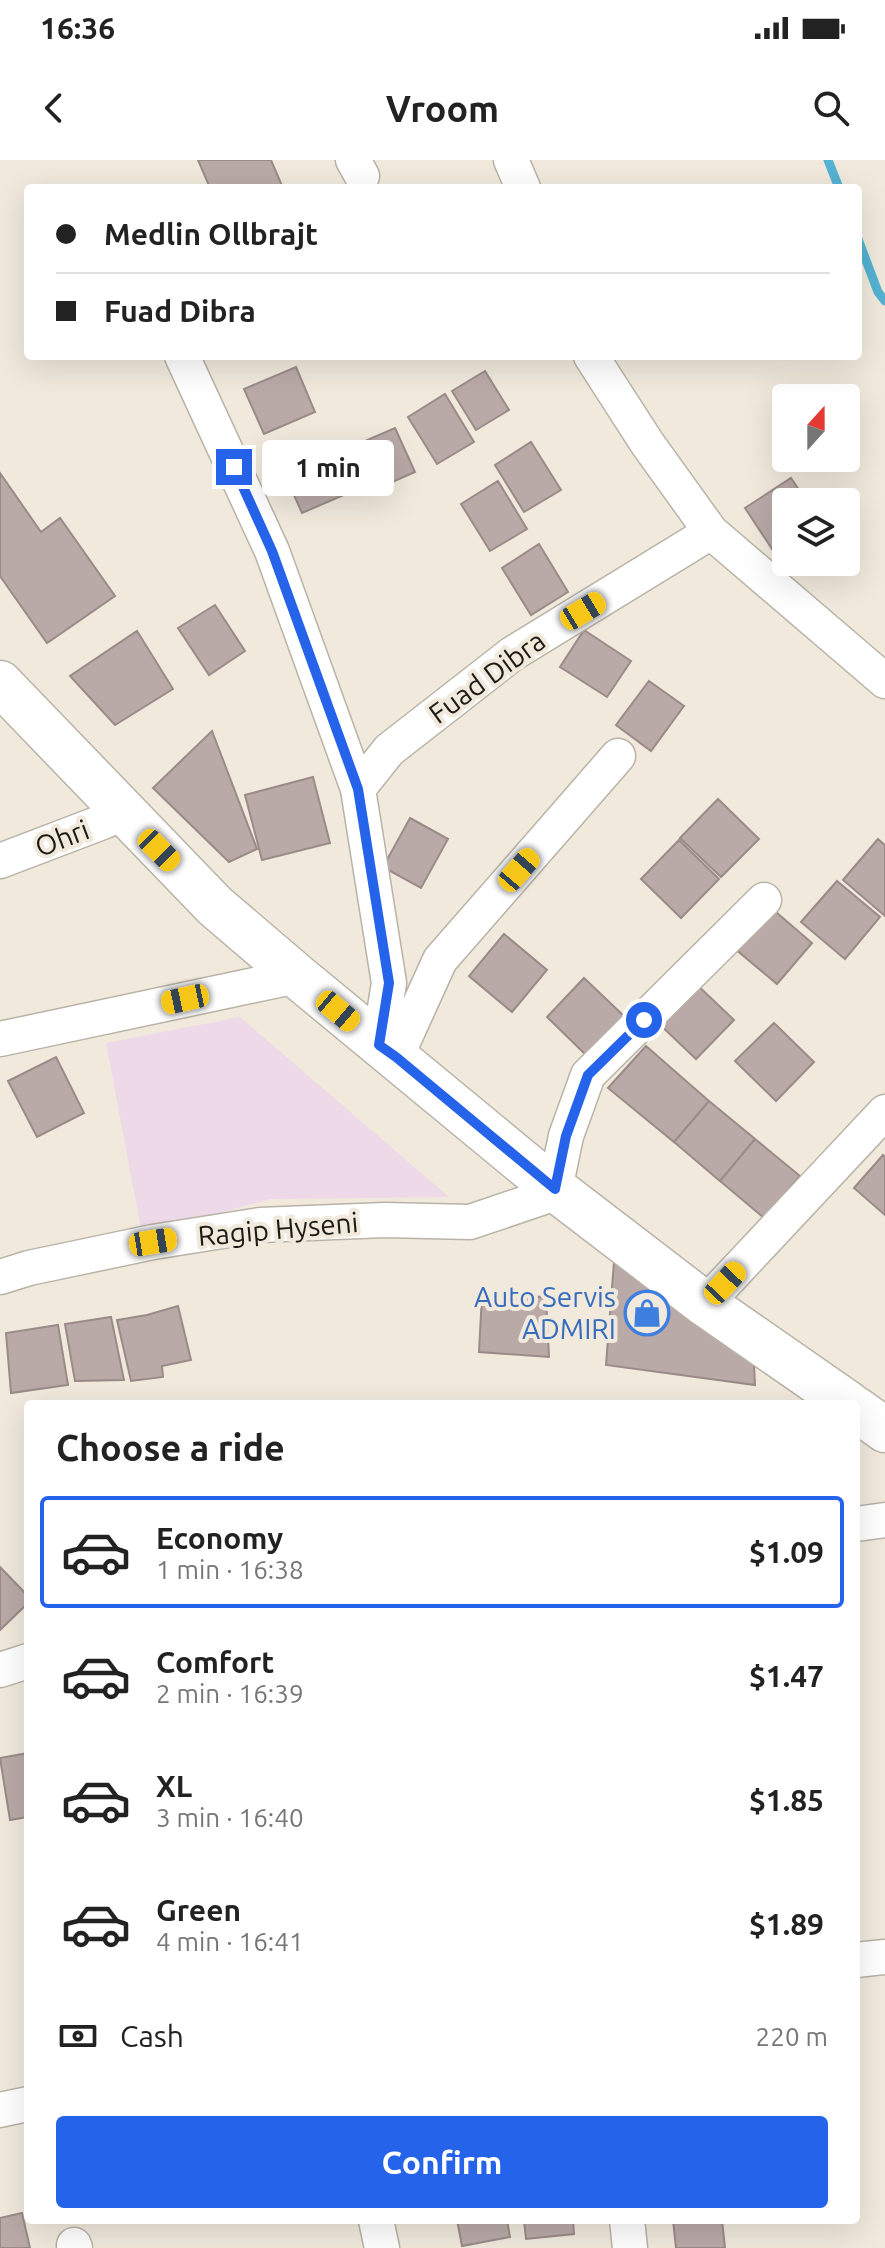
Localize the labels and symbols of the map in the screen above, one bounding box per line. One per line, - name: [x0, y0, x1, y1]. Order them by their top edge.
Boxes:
- north arrow: [772, 384, 860, 472]
- callout: 1 min: [262, 439, 394, 495]
- route end: [216, 449, 252, 485]
- car: [556, 588, 610, 634]
- street label: Fuad Dibra: [423, 624, 551, 729]
- street label: Ohri: [31, 813, 93, 862]
- car: [134, 825, 184, 875]
- car: [494, 844, 544, 896]
- car: [159, 982, 211, 1016]
- car: [312, 986, 364, 1036]
- route start: [626, 1002, 662, 1038]
- street label: Ragip Hyseni: [196, 1206, 359, 1251]
- car: [127, 1226, 179, 1258]
- car: [700, 1257, 750, 1309]
- place label: Auto Servis ADMIRI: [474, 1281, 616, 1344]
- shop icon: Auto Servis ADMIRI: [623, 1289, 671, 1337]

